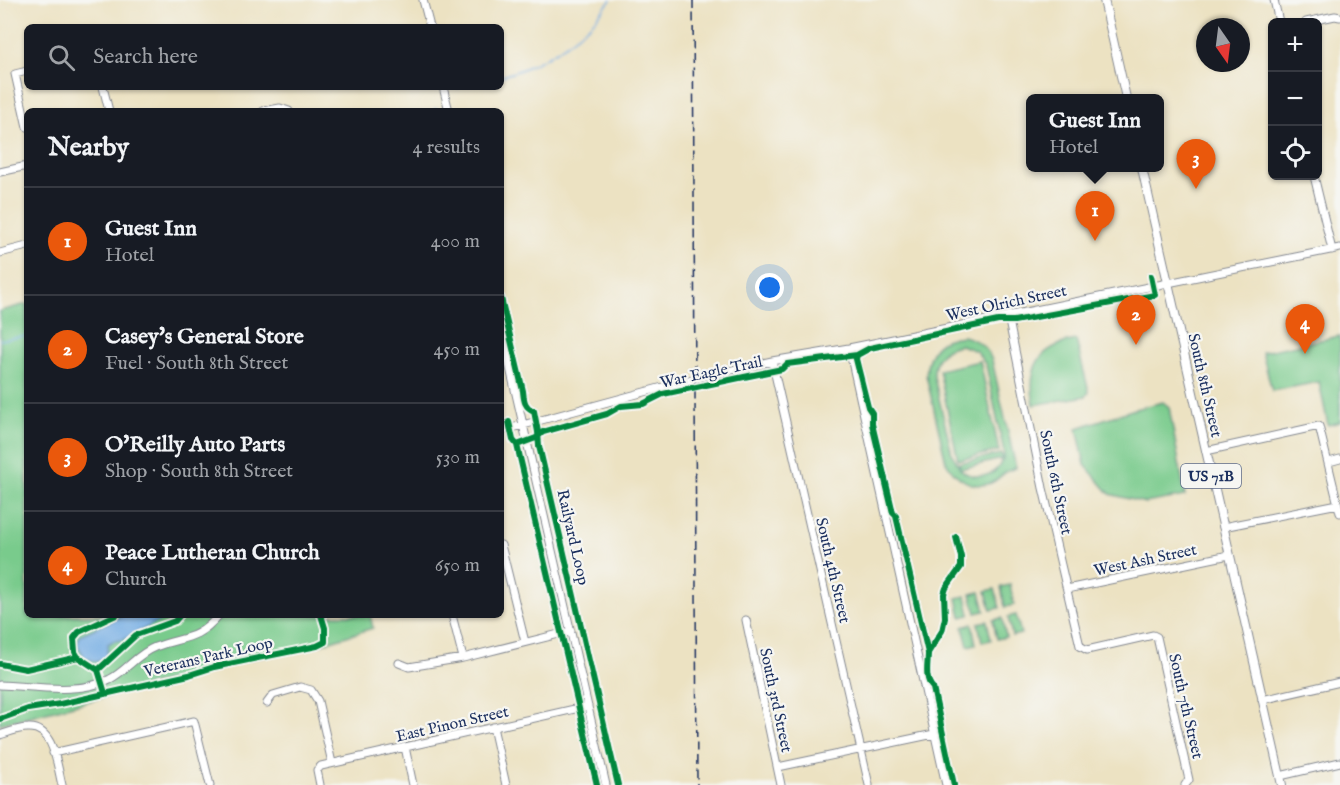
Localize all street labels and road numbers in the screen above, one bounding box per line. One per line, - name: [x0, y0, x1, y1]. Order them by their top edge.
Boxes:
- street label: West Olrich Street: [944, 281, 1069, 326]
- street label: South 8th Street: [1182, 332, 1226, 440]
- street label: War Eagle Trail: [658, 352, 765, 394]
- street label: South 6th Street: [1034, 428, 1076, 537]
- road number: US 71B: [1181, 464, 1241, 488]
- street label: Railyard Loop: [551, 488, 593, 588]
- street label: South 4th Street: [810, 516, 854, 626]
- street label: West Ash Street: [1092, 540, 1199, 582]
- street label: Veterans Park Loop: [141, 633, 275, 683]
- street label: South 3rd Street: [754, 646, 796, 755]
- street label: South 7th Street: [1163, 652, 1207, 761]
- street label: East Pinon Street: [394, 702, 511, 748]

